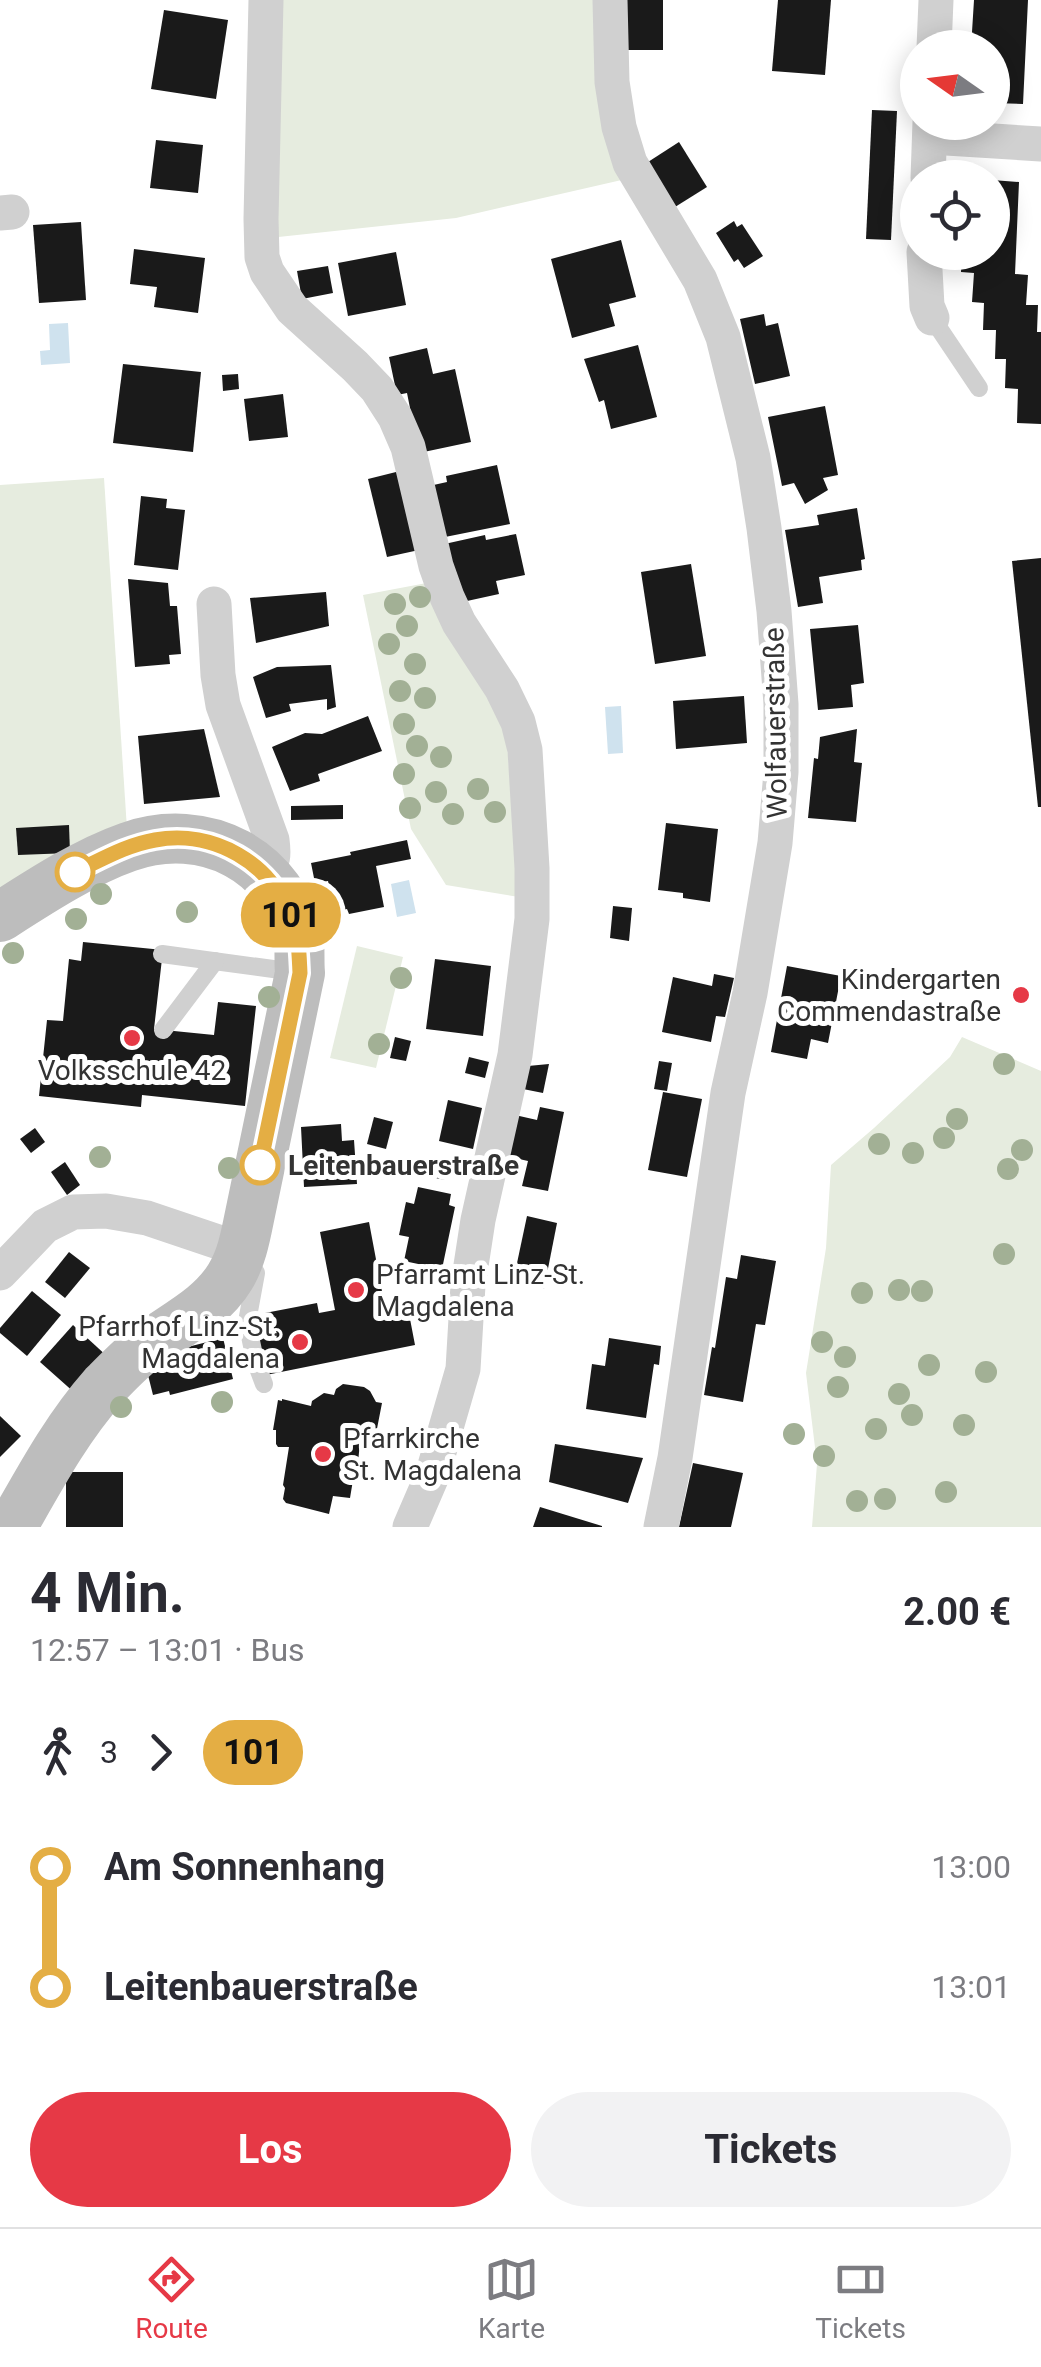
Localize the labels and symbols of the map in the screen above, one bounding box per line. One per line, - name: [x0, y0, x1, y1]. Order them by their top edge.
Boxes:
- north arrow: [900, 30, 1010, 140]
- street label: Wolfauerstraße: [757, 627, 794, 819]
- unlabelled marker: [56, 853, 94, 891]
- line badge: 101: [234, 882, 348, 948]
- place label: Kindergarten Commendastraße: [777, 963, 1001, 1028]
- marker: Kindergarten Commendastraße: [1010, 984, 1032, 1006]
- marker: Volksschule 42: [121, 1027, 143, 1049]
- place label: Volksschule 42: [38, 1054, 226, 1087]
- marker: Leitenbauerstraße: [241, 1146, 279, 1184]
- place label: Leitenbauerstraße: [288, 1149, 519, 1182]
- place label: Pfarramt Linz-St. Magdalena: [376, 1258, 585, 1323]
- marker: Pfarramt Linz-St. Magdalena: [345, 1279, 367, 1301]
- place label: Pfarrhof Linz-St. Magdalena: [78, 1310, 280, 1375]
- marker: Pfarrhof Linz-St. Magdalena: [289, 1331, 311, 1353]
- place label: Pfarrkirche St. Magdalena: [343, 1422, 522, 1487]
- marker: Pfarrkirche St. Magdalena: [312, 1443, 334, 1465]

